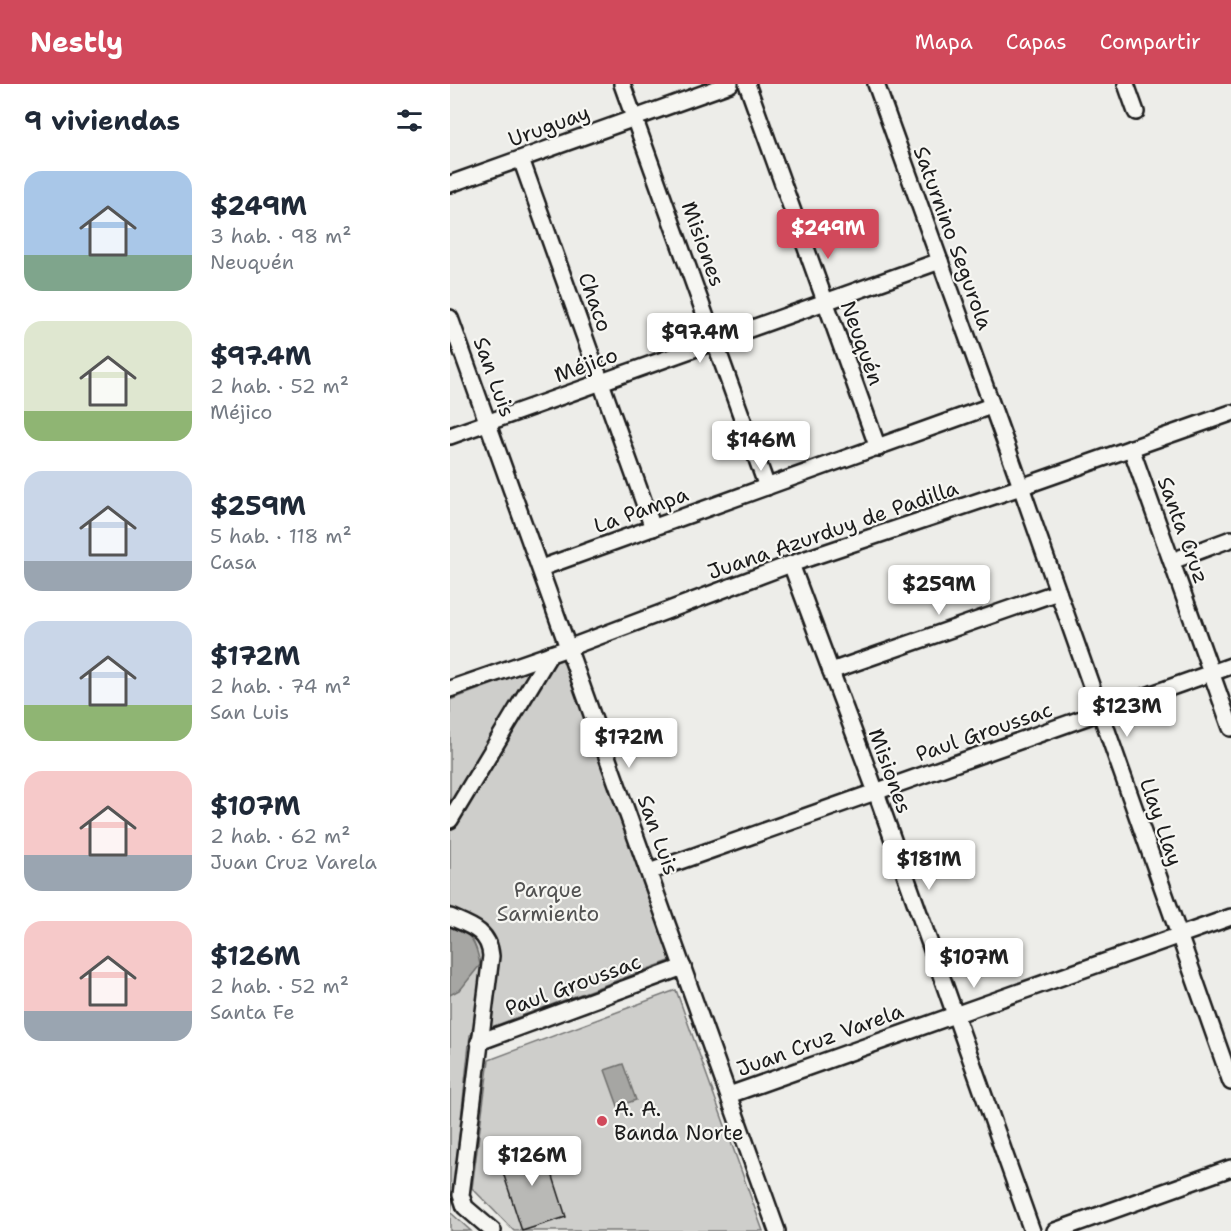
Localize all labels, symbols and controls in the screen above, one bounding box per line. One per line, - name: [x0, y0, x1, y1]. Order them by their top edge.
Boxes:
- text: Nestly: [30, 23, 123, 61]
- text: Mapa: [915, 28, 973, 56]
- text: Capas: [1006, 28, 1067, 56]
- text: Compartir: [1100, 28, 1201, 56]
- street label: Uruguay: [504, 98, 594, 154]
- text: 9 viviendas: [24, 103, 180, 138]
- icon: filters: [393, 104, 426, 137]
- street label: Saturnino Segurola: [907, 142, 999, 334]
- text: $249M: [210, 188, 307, 223]
- icon: home: [72, 195, 144, 267]
- street label: Misiones: [675, 198, 731, 290]
- pin: $249M: [786, 209, 870, 260]
- text: $249M: [791, 215, 865, 241]
- text: 3 hab. · 98 m²: [210, 223, 351, 249]
- text: Neuquén: [210, 249, 294, 275]
- street label: Chaco: [571, 268, 619, 336]
- street label: Neuquén: [834, 297, 890, 389]
- pin: $97.4M: [651, 313, 749, 364]
- text: $97.4M: [661, 319, 739, 345]
- street label: San Luis: [467, 333, 521, 421]
- text: $97.4M: [210, 338, 311, 373]
- street label: Méjico: [550, 341, 622, 389]
- icon: home: [72, 345, 144, 417]
- text: 2 hab. · 52 m²: [210, 373, 349, 399]
- text: Méjico: [210, 399, 272, 425]
- pin: $146M: [719, 421, 803, 472]
- text: $146M: [726, 427, 796, 453]
- street label: Santa Cruz: [1151, 473, 1215, 587]
- street label: Juana Azurduy de Padilla: [704, 474, 962, 586]
- street label: La Pampa: [590, 480, 692, 540]
- text: $259M: [210, 488, 306, 523]
- icon: home: [72, 495, 144, 567]
- text: 5 hab. · 118 m²: [210, 523, 352, 549]
- text: Casa: [210, 549, 256, 575]
- pin: $259M: [897, 565, 981, 616]
- text: $259M: [902, 571, 976, 597]
- text: $172M: [210, 638, 300, 673]
- icon: home: [72, 645, 144, 717]
- text: 2 hab. · 74 m²: [210, 673, 351, 699]
- pin: $123M: [1085, 687, 1169, 738]
- text: $123M: [1092, 693, 1162, 719]
- street label: Paul Groussac: [912, 696, 1056, 768]
- text: San Luis: [210, 699, 289, 725]
- pin: $172M: [587, 718, 671, 769]
- text: $172M: [594, 724, 664, 750]
- street label: Misiones: [862, 725, 918, 817]
- street label: Llay Llay: [1133, 774, 1189, 870]
- text: $107M: [210, 788, 300, 823]
- street label: San Luis: [631, 791, 685, 879]
- icon: home: [72, 795, 144, 867]
- text: 2 hab. · 62 m²: [210, 823, 351, 849]
- pin: $181M: [887, 840, 971, 891]
- text: $181M: [896, 846, 962, 872]
- text: Juan Cruz Varela: [210, 849, 377, 875]
- park label: Parque Sarmiento: [497, 876, 599, 928]
- text: $126M: [210, 938, 301, 973]
- pin: $107M: [932, 938, 1016, 989]
- text: $107M: [939, 944, 1009, 970]
- icon: home: [72, 945, 144, 1017]
- street label: Paul Groussac: [501, 947, 645, 1023]
- text: 2 hab. · 52 m²: [210, 973, 349, 999]
- street label: Juan Cruz Varela: [733, 997, 907, 1083]
- text: Santa Fe: [210, 999, 294, 1025]
- place label: A. A. Banda Norte: [614, 1095, 744, 1147]
- marker: A. A. Banda Norte: [595, 1114, 609, 1128]
- pin: $126M: [490, 1136, 574, 1187]
- text: $126M: [497, 1142, 567, 1168]

